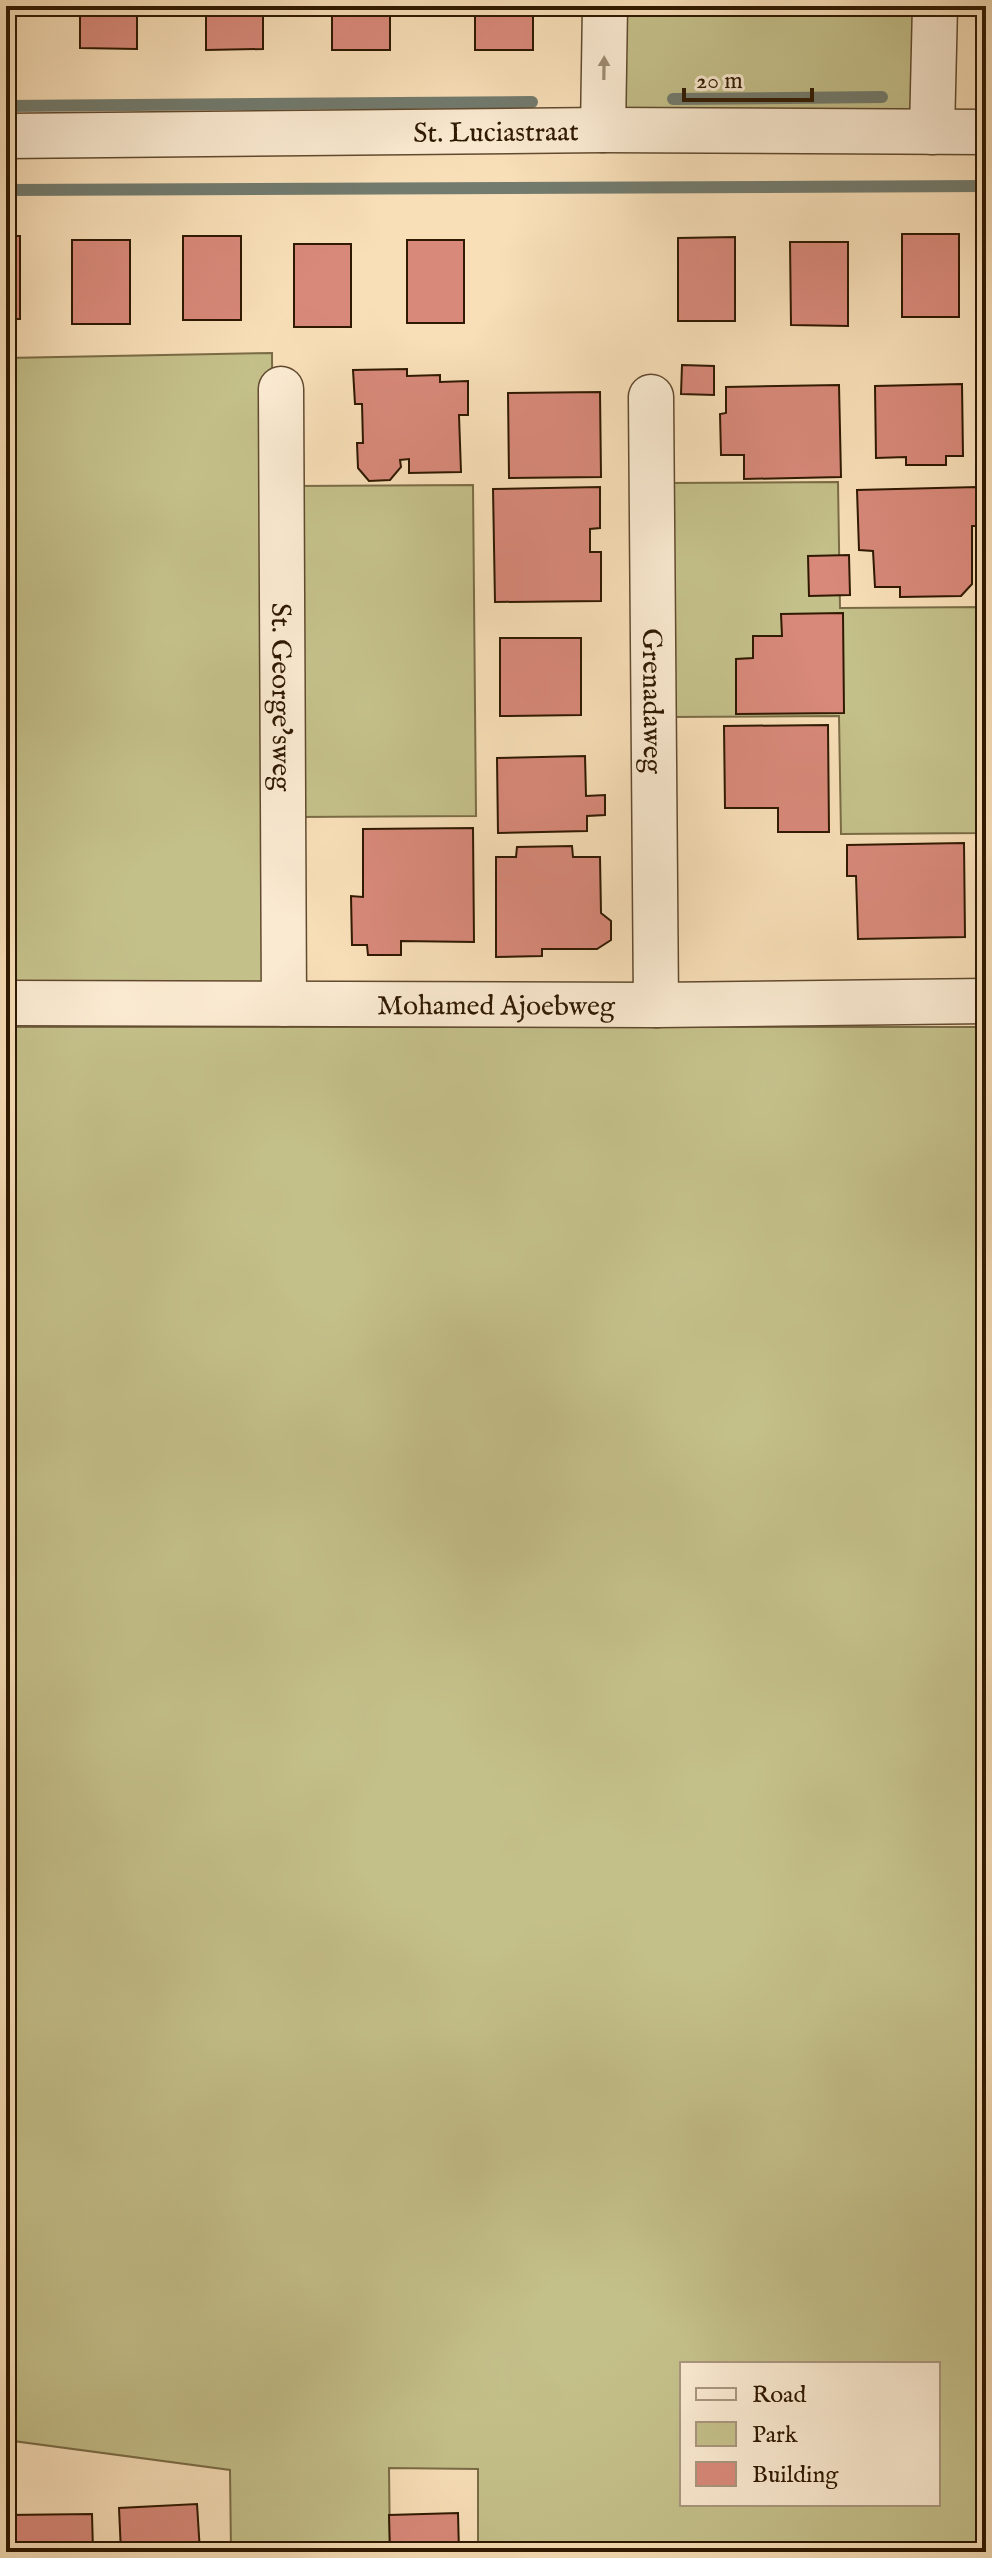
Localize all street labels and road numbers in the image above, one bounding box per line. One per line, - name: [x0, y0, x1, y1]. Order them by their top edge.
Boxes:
- street label: St. Luciastraat: [413, 115, 579, 152]
- street label: St. George'sweg: [262, 603, 298, 792]
- street label: Grenadaweg: [633, 628, 669, 775]
- street label: Mohamed Ajoebweg: [377, 989, 616, 1025]

